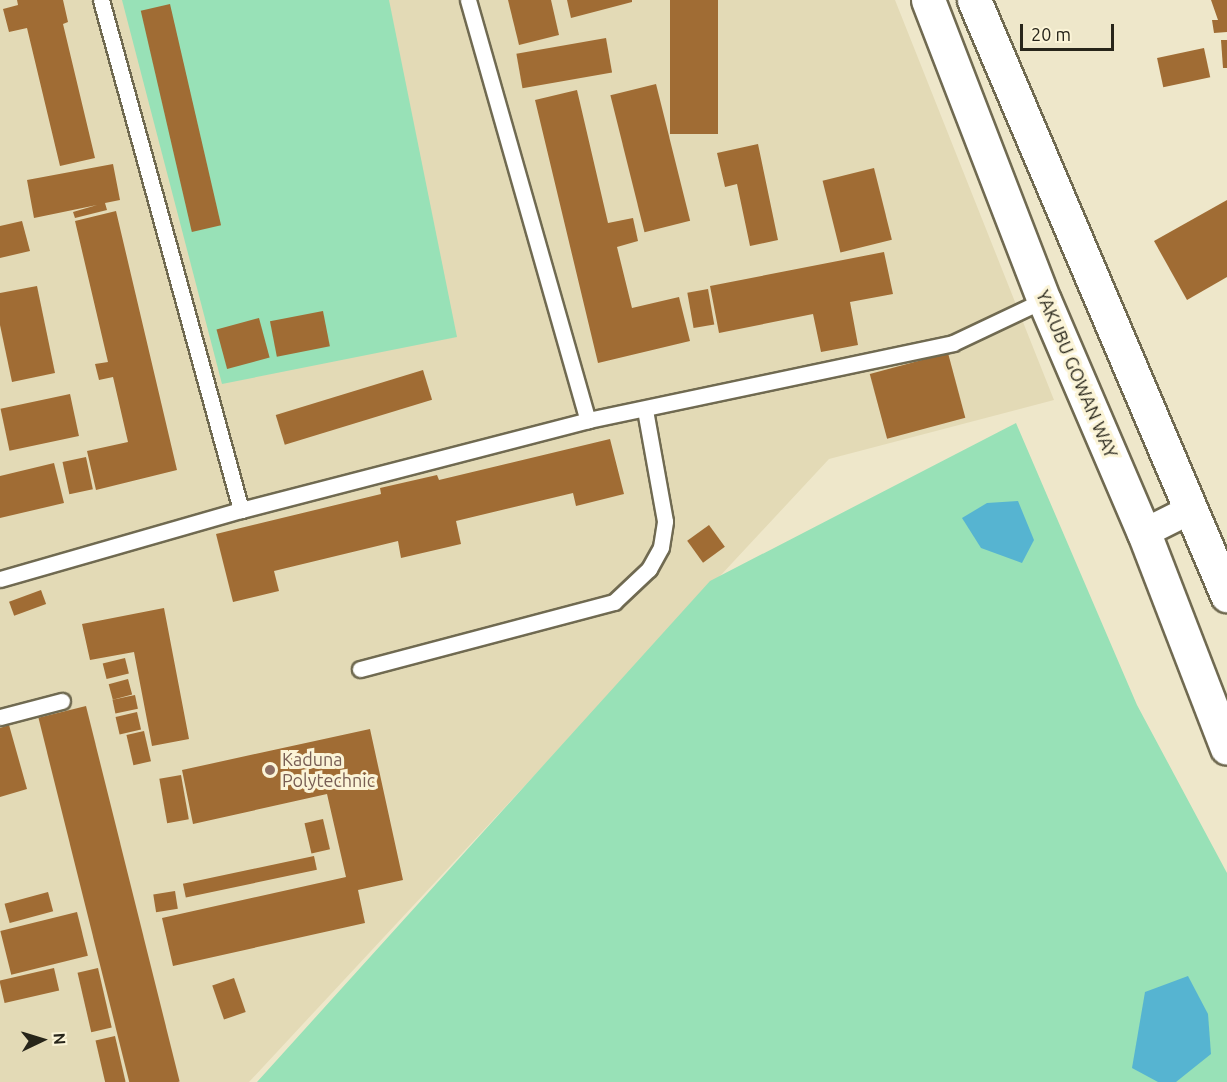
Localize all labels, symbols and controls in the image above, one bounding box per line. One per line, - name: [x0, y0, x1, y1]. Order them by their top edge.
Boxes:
- scale bar: [1023, 12, 1118, 50]
- text: 20 m: [1031, 24, 1071, 44]
- street label: YAKUBU GOWAN WAY: [1032, 287, 1122, 461]
- place label: Kaduna Polytechnic: [282, 749, 375, 792]
- marker: Kaduna Polytechnic: [263, 763, 277, 777]
- north arrow: [12, 1010, 72, 1070]
- text: N: [51, 1032, 69, 1045]

